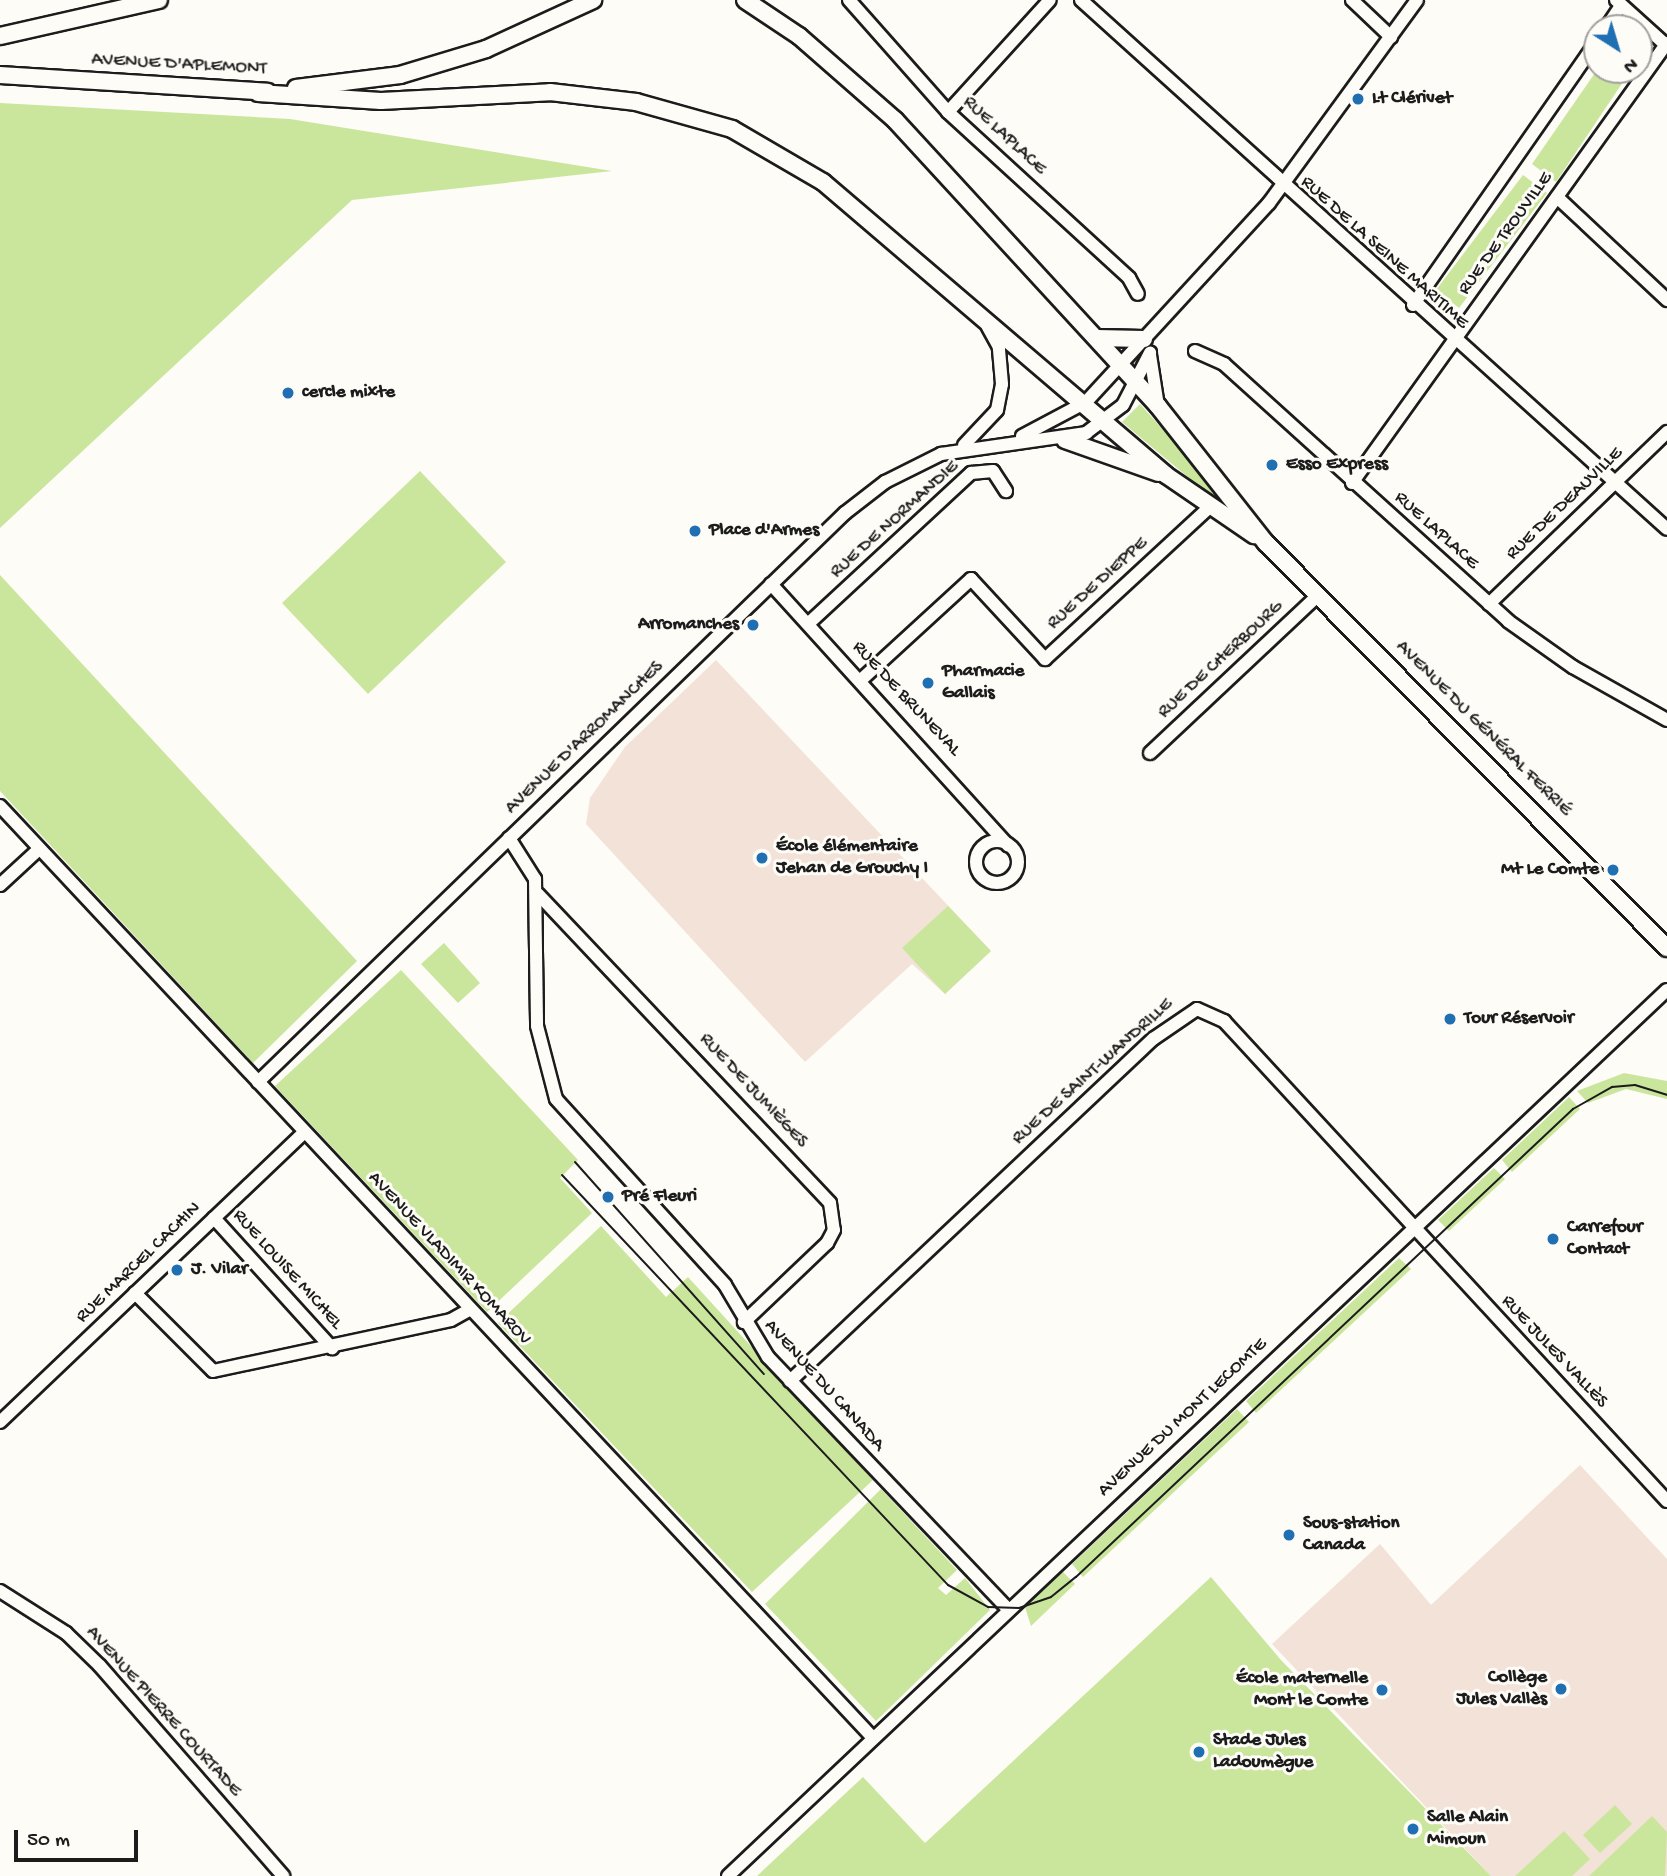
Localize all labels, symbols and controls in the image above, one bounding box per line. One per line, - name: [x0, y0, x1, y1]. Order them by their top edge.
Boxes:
- north arrow: [1583, 14, 1653, 84]
- street label: AVENUE D'APLEMONT: [91, 49, 267, 81]
- text: N: [1618, 52, 1642, 77]
- place label: Lt Clérivet: [1372, 88, 1452, 110]
- street label: RUE LAPLACE: [957, 91, 1051, 181]
- marker: Lt Clérivet: [1350, 91, 1366, 107]
- street label: RUE DE TROUVILLE: [1454, 168, 1558, 300]
- street label: RUE DE LA SEINE MARITIME: [1295, 171, 1473, 335]
- place label: cercle mixte: [302, 382, 395, 404]
- marker: cercle mixte: [280, 385, 296, 401]
- street label: RUE DE DEAUVILLE: [1502, 443, 1628, 565]
- place label: Esso Express: [1286, 454, 1388, 476]
- street label: RUE DE NORMANDIE: [826, 456, 964, 584]
- marker: Esso Express: [1264, 457, 1280, 473]
- street label: RUE LAPLACE: [1389, 487, 1483, 575]
- place label: Place d'Armes: [709, 520, 819, 542]
- marker: Place d'Armes: [687, 523, 703, 539]
- street label: RUE DE DIEPPE: [1043, 533, 1153, 635]
- street label: RUE DE CHERBOURG: [1154, 596, 1288, 724]
- place label: Arromanches: [638, 614, 739, 636]
- marker: Arromanches: [745, 617, 761, 633]
- street label: AVENUE DU GÉNÉRAL FERRIÉ: [1390, 636, 1576, 822]
- street label: RUE DE BRUNEVAL: [847, 637, 965, 761]
- street label: AVENUE D'ARROMANCHES: [501, 656, 669, 820]
- place label: Pharmacie Gallais: [942, 661, 1024, 705]
- marker: Pharmacie Gallais: [920, 675, 936, 691]
- place label: École élémentaire Jehan de Grouchy I: [776, 836, 928, 880]
- marker: École élémentaire Jehan de Grouchy I: [754, 850, 770, 866]
- place label: Mt Le Comte: [1501, 859, 1599, 881]
- marker: Mt Le Comte: [1605, 862, 1621, 878]
- street label: RUE DE SAINT-WANDRILLE: [1008, 994, 1178, 1150]
- place label: Tour Réservoir: [1464, 1008, 1574, 1030]
- marker: Tour Réservoir: [1442, 1011, 1458, 1027]
- street label: RUE DE JUMIÈGES: [694, 1029, 812, 1153]
- street label: AVENUE VLADIMIR KOMAROV: [362, 1167, 536, 1351]
- place label: Pré Fleuri: [622, 1186, 697, 1208]
- marker: Pré Fleuri: [600, 1189, 616, 1205]
- street label: RUE MARCEL CACHIN: [72, 1198, 206, 1328]
- street label: RUE LOUISE MICHEL: [227, 1205, 347, 1335]
- place label: Carrefour Contact: [1567, 1217, 1642, 1261]
- marker: Carrefour Contact: [1545, 1231, 1561, 1247]
- place label: J. Vilar: [191, 1259, 248, 1281]
- marker: J. Vilar: [169, 1262, 185, 1278]
- street label: RUE JULES VALLÈS: [1496, 1291, 1612, 1413]
- street label: AVENUE DU CANADA: [759, 1315, 889, 1457]
- street label: AVENUE DU MONT LECOMTE: [1094, 1334, 1272, 1502]
- place label: Sous-station Canada: [1303, 1513, 1400, 1557]
- marker: Sous-station Canada: [1281, 1527, 1297, 1543]
- street label: AVENUE PIERRE COURTADE: [80, 1622, 246, 1802]
- place label: Collège Jules Vallès: [1456, 1667, 1547, 1711]
- place label: École maternelle Mont le Comte: [1236, 1668, 1368, 1712]
- marker: Collège Jules Vallès: [1553, 1681, 1569, 1697]
- marker: École maternelle Mont le Comte: [1374, 1682, 1390, 1698]
- place label: Stade Jules Ladoumègue: [1213, 1730, 1313, 1774]
- marker: Stade Jules Ladoumègue: [1191, 1744, 1207, 1760]
- place label: Salle Alain Mimoun: [1427, 1807, 1508, 1851]
- scale bar: [18, 1816, 142, 1860]
- marker: Salle Alain Mimoun: [1405, 1821, 1421, 1837]
- text: 50 m: [27, 1829, 70, 1854]

